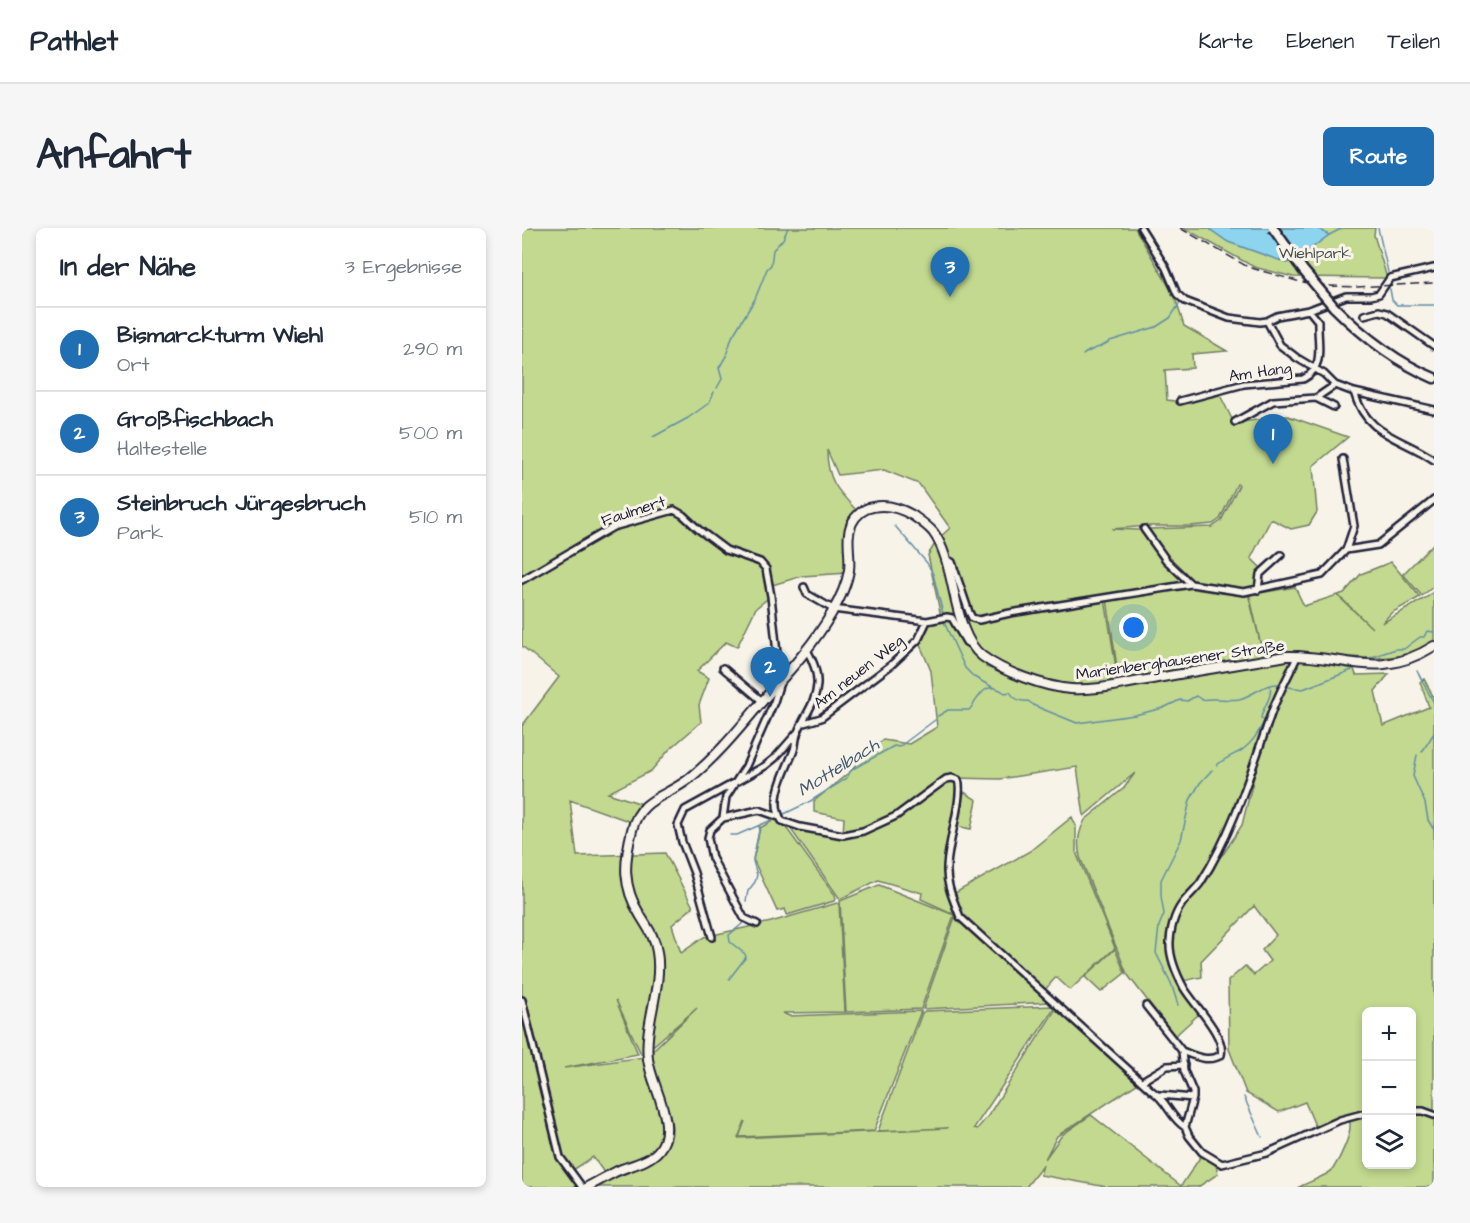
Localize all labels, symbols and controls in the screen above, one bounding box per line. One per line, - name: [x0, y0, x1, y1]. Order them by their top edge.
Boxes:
- text: Pathlet: [30, 22, 118, 61]
- text: Karte: [1198, 27, 1253, 56]
- text: Ebenen: [1286, 27, 1354, 56]
- text: Teilen: [1387, 27, 1440, 56]
- text: Anfahrt: [36, 127, 191, 185]
- button: Route: [1323, 127, 1434, 186]
- park label: Wiehlpark: [1279, 242, 1351, 264]
- pin: 3: [930, 248, 970, 297]
- text: In der Nähe: [60, 249, 196, 285]
- text: 3 Ergebnisse: [345, 253, 462, 281]
- text: Bismarckturm Wiehl: [117, 320, 323, 351]
- text: 1: [78, 335, 81, 363]
- text: 290 m: [403, 335, 462, 363]
- text: Ort: [117, 351, 150, 379]
- street label: Am Hang: [1227, 357, 1293, 388]
- text: Großfischbach: [117, 404, 273, 435]
- pin: 1: [1254, 414, 1293, 464]
- text: 2: [74, 419, 85, 447]
- text: 500 m: [399, 419, 462, 447]
- text: Haltestelle: [117, 435, 207, 463]
- text: Steinbruch Jürgesbruch: [117, 488, 365, 519]
- street label: Faulmert: [598, 490, 669, 532]
- text: 3: [74, 503, 85, 531]
- text: 510 m: [409, 503, 462, 531]
- text: Park: [117, 519, 163, 547]
- your location: [1119, 613, 1148, 642]
- street label: Am neuen Weg: [809, 630, 909, 715]
- street label: Marienberghausener Straße: [1074, 634, 1286, 687]
- pin: 2: [750, 648, 790, 697]
- water label: Mottelbach: [793, 732, 885, 802]
- map controls: [1362, 1007, 1416, 1169]
- button: +: [1362, 1007, 1416, 1061]
- button: −: [1362, 1061, 1416, 1115]
- button: layers: [1362, 1115, 1416, 1169]

